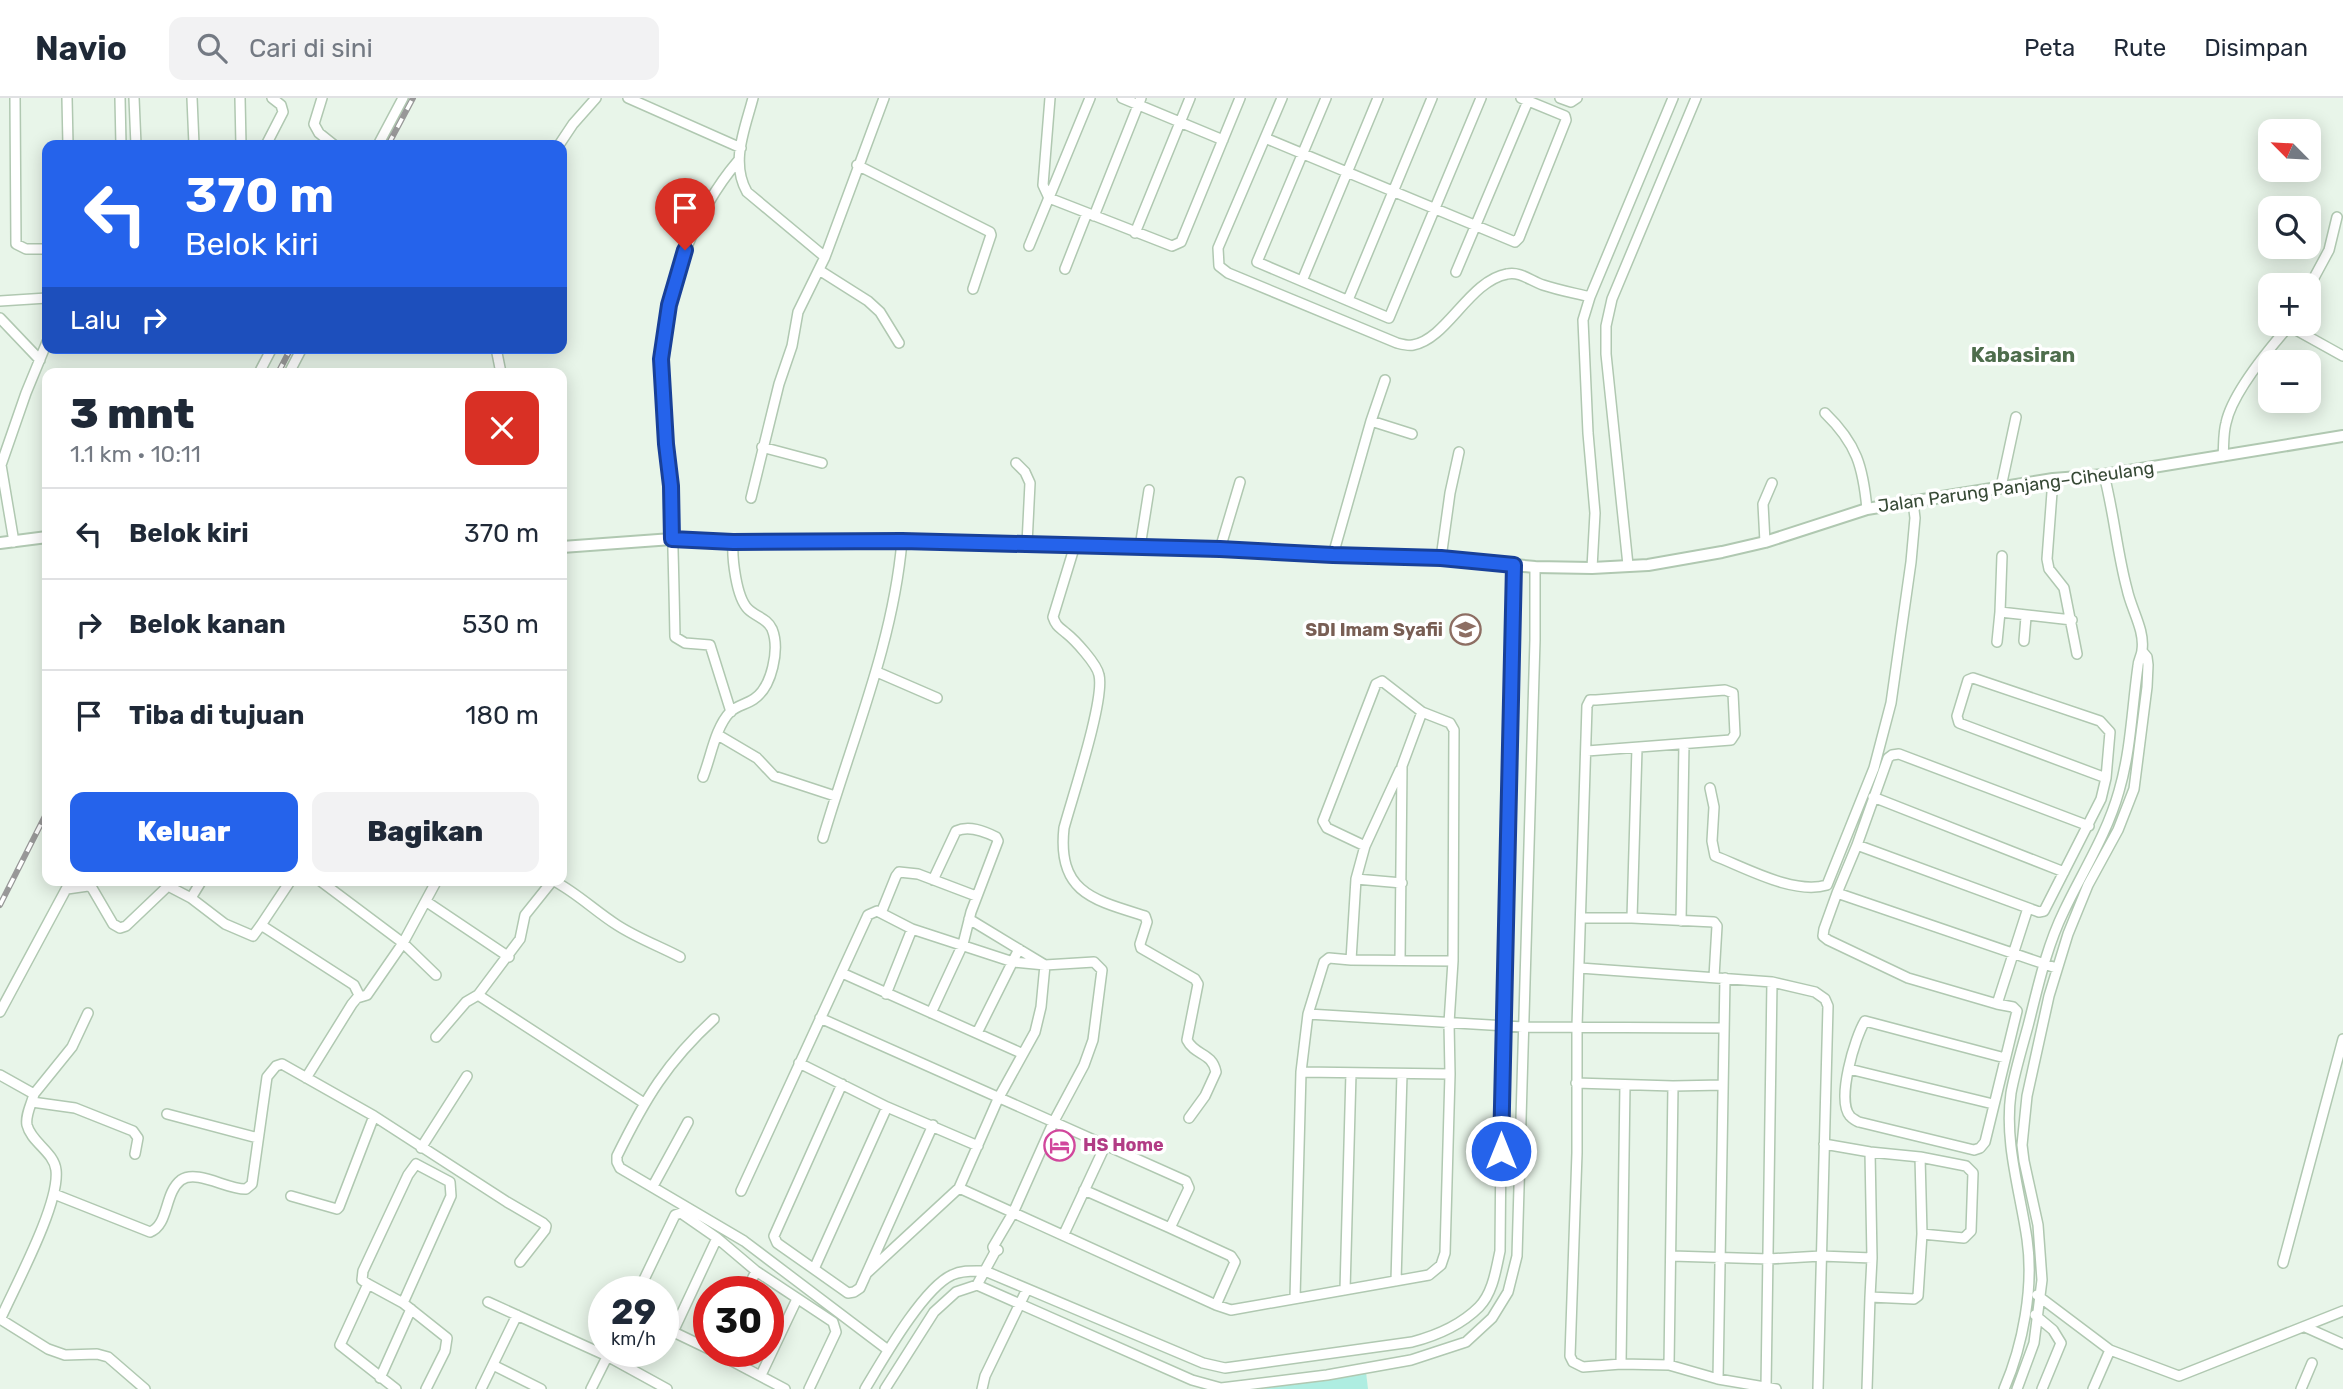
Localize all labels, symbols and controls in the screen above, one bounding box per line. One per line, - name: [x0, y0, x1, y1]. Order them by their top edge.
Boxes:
- search box: [169, 17, 659, 80]
- text: Navio: [35, 29, 127, 68]
- icon: search: [193, 29, 231, 67]
- text: Cari di sini: [249, 33, 373, 64]
- text: Peta: [2024, 34, 2075, 62]
- text: Rute: [2113, 34, 2166, 62]
- text: Disimpan: [2204, 34, 2308, 62]
- north arrow: [2258, 119, 2320, 182]
- map controls: [2258, 119, 2321, 413]
- text: 370 m: [185, 166, 334, 224]
- icon: left: [70, 168, 161, 259]
- pin: [655, 178, 715, 250]
- icon: arrive: [666, 189, 704, 227]
- button: search: [2258, 196, 2321, 259]
- text: Belok kiri: [185, 225, 319, 263]
- button: +: [2258, 273, 2321, 336]
- icon: right: [135, 301, 173, 339]
- text: Lalu: [70, 305, 121, 336]
- district label: Kabasiran: [1971, 342, 2075, 367]
- button: −: [2258, 350, 2321, 413]
- text: 3 mnt: [70, 389, 195, 439]
- button: close: [465, 391, 539, 465]
- text: 1.1 km · 10:11: [70, 440, 201, 468]
- street label: Jalan Parung Panjang–Ciheulang: [1876, 457, 2156, 517]
- icon: left: [70, 515, 108, 553]
- text: Belok kiri: [129, 518, 249, 549]
- text: 370 m: [464, 518, 539, 549]
- icon: right: [70, 606, 108, 644]
- text: Belok kanan: [129, 609, 286, 640]
- text: 530 m: [462, 609, 539, 640]
- school or university icon: SDI Imam Syafii: [1449, 613, 1483, 647]
- place label: SDI Imam Syafii: [1305, 619, 1443, 641]
- icon: arrive: [70, 697, 108, 735]
- text: Tiba di tujuan: [129, 700, 304, 731]
- text: 180 m: [465, 700, 539, 731]
- button: Keluar: [70, 792, 298, 872]
- button: Bagikan: [312, 792, 539, 872]
- position arrow: [1464, 1114, 1538, 1188]
- hotel icon: HS Home: [1043, 1128, 1077, 1162]
- place label: HS Home: [1083, 1134, 1164, 1156]
- speed limit sign: 30: [693, 1276, 784, 1367]
- text: 29: [611, 1291, 656, 1333]
- text: km/h: [611, 1328, 656, 1350]

